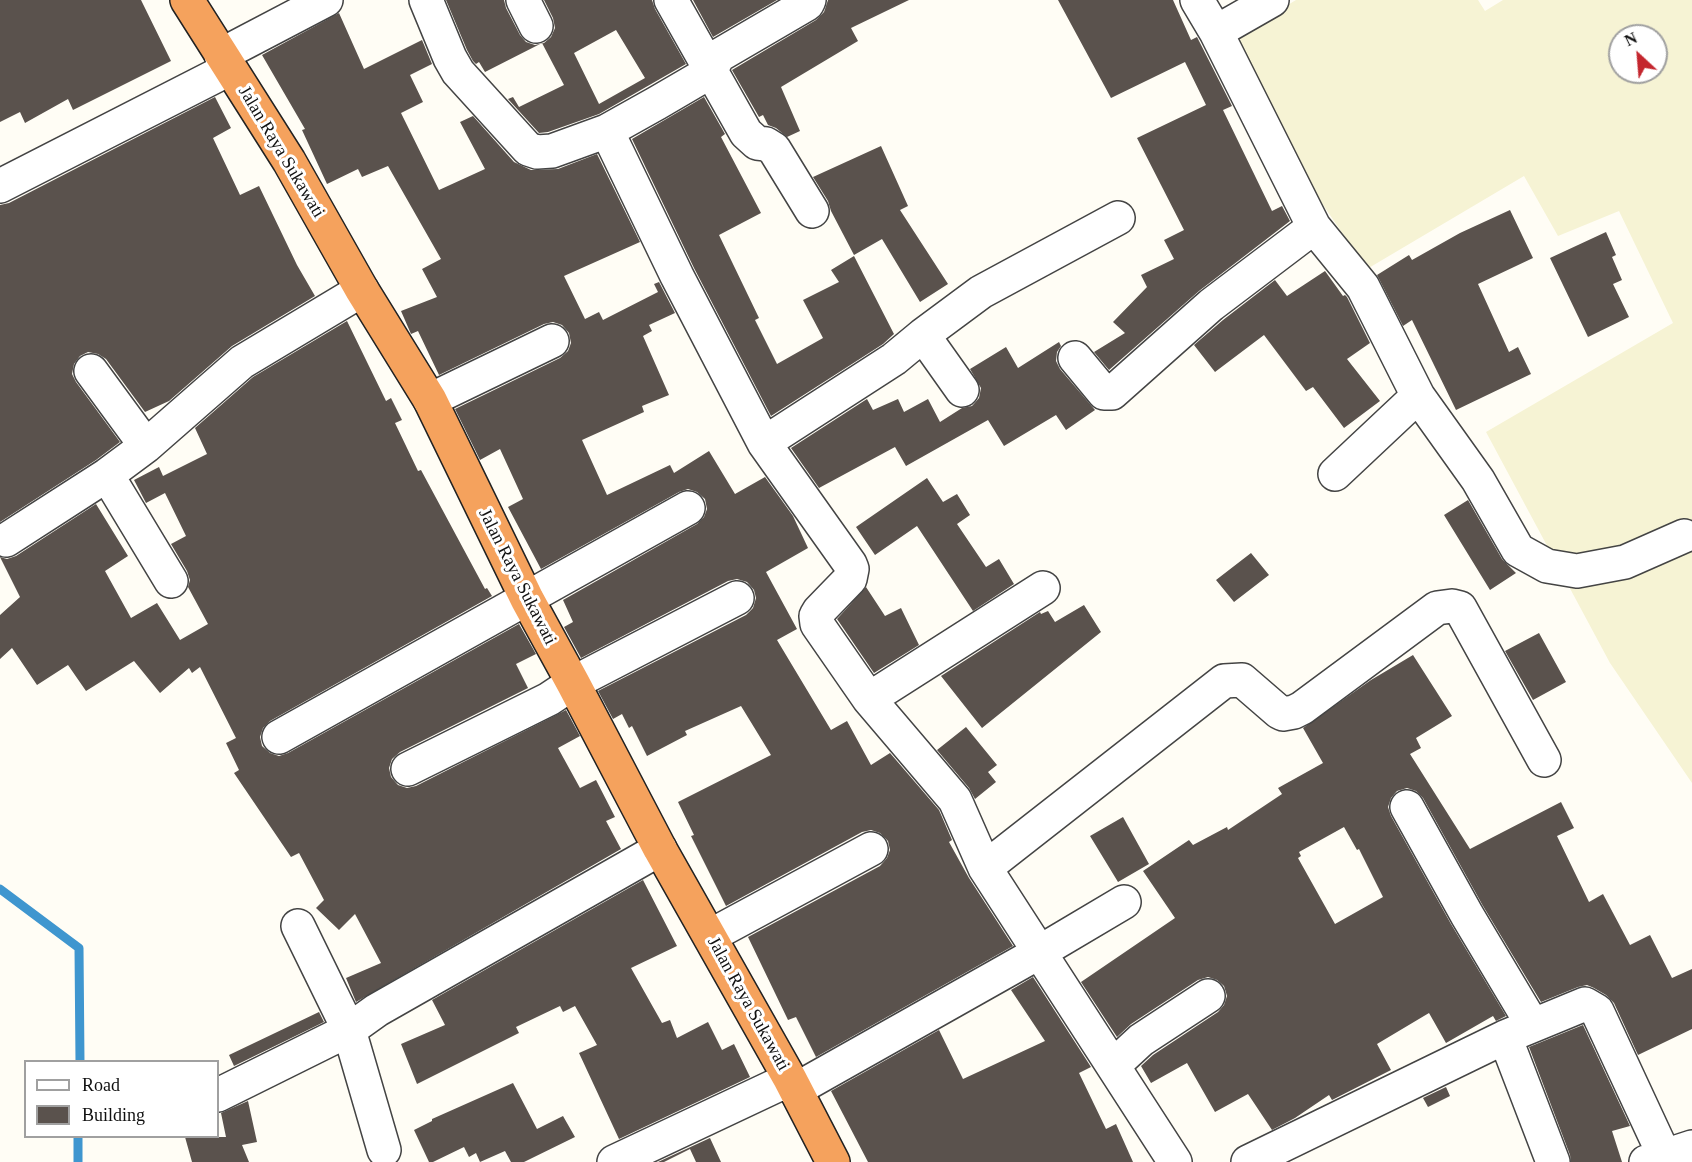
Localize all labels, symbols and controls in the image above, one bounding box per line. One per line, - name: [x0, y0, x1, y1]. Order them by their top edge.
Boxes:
- north arrow: [1608, 24, 1668, 84]
- text: N: [1622, 29, 1640, 49]
- street label: Jalan Raya Sukawati: [233, 82, 329, 222]
- street label: Jalan Raya Sukawati: [473, 505, 561, 649]
- street label: Jalan Raya Sukawati: [702, 933, 794, 1075]
- legend: [24, 1060, 219, 1138]
- text: Road: [82, 1075, 120, 1095]
- text: Building: [82, 1105, 145, 1125]

